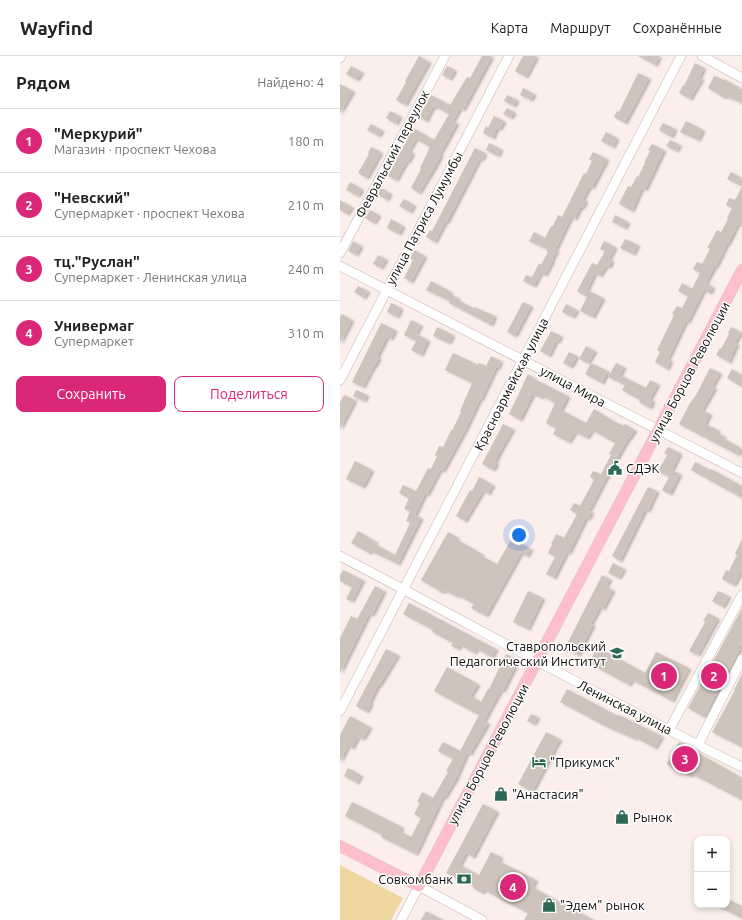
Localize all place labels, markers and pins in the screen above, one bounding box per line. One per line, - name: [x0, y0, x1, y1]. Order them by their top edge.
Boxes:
- public building icon: СДЭК: [607, 460, 623, 476]
- place label: СДЭК: [626, 461, 659, 475]
- place label: Ставропольский Педагогический Институт: [450, 639, 606, 668]
- school or university icon: Ставропольский Педагогический Институт: [609, 645, 625, 661]
- pin: 1: [651, 661, 677, 691]
- pin: 2: [701, 661, 727, 691]
- pin: 3: [672, 744, 698, 774]
- hotel icon: "Прикумск": [531, 754, 547, 770]
- place label: "Прикумск": [550, 755, 620, 769]
- shop icon: "Анастасия": [493, 786, 509, 802]
- place label: "Анастасия": [512, 787, 584, 801]
- shop icon: Рынок: [614, 809, 630, 825]
- place label: Рынок: [633, 810, 673, 824]
- bank icon: Совкомбанк: [456, 871, 472, 887]
- place label: Совкомбанк: [378, 872, 453, 886]
- pin: 4: [500, 872, 526, 902]
- shop icon: "Эдем" рынок: [541, 897, 557, 913]
- place label: "Эдем" рынок: [560, 898, 645, 912]

